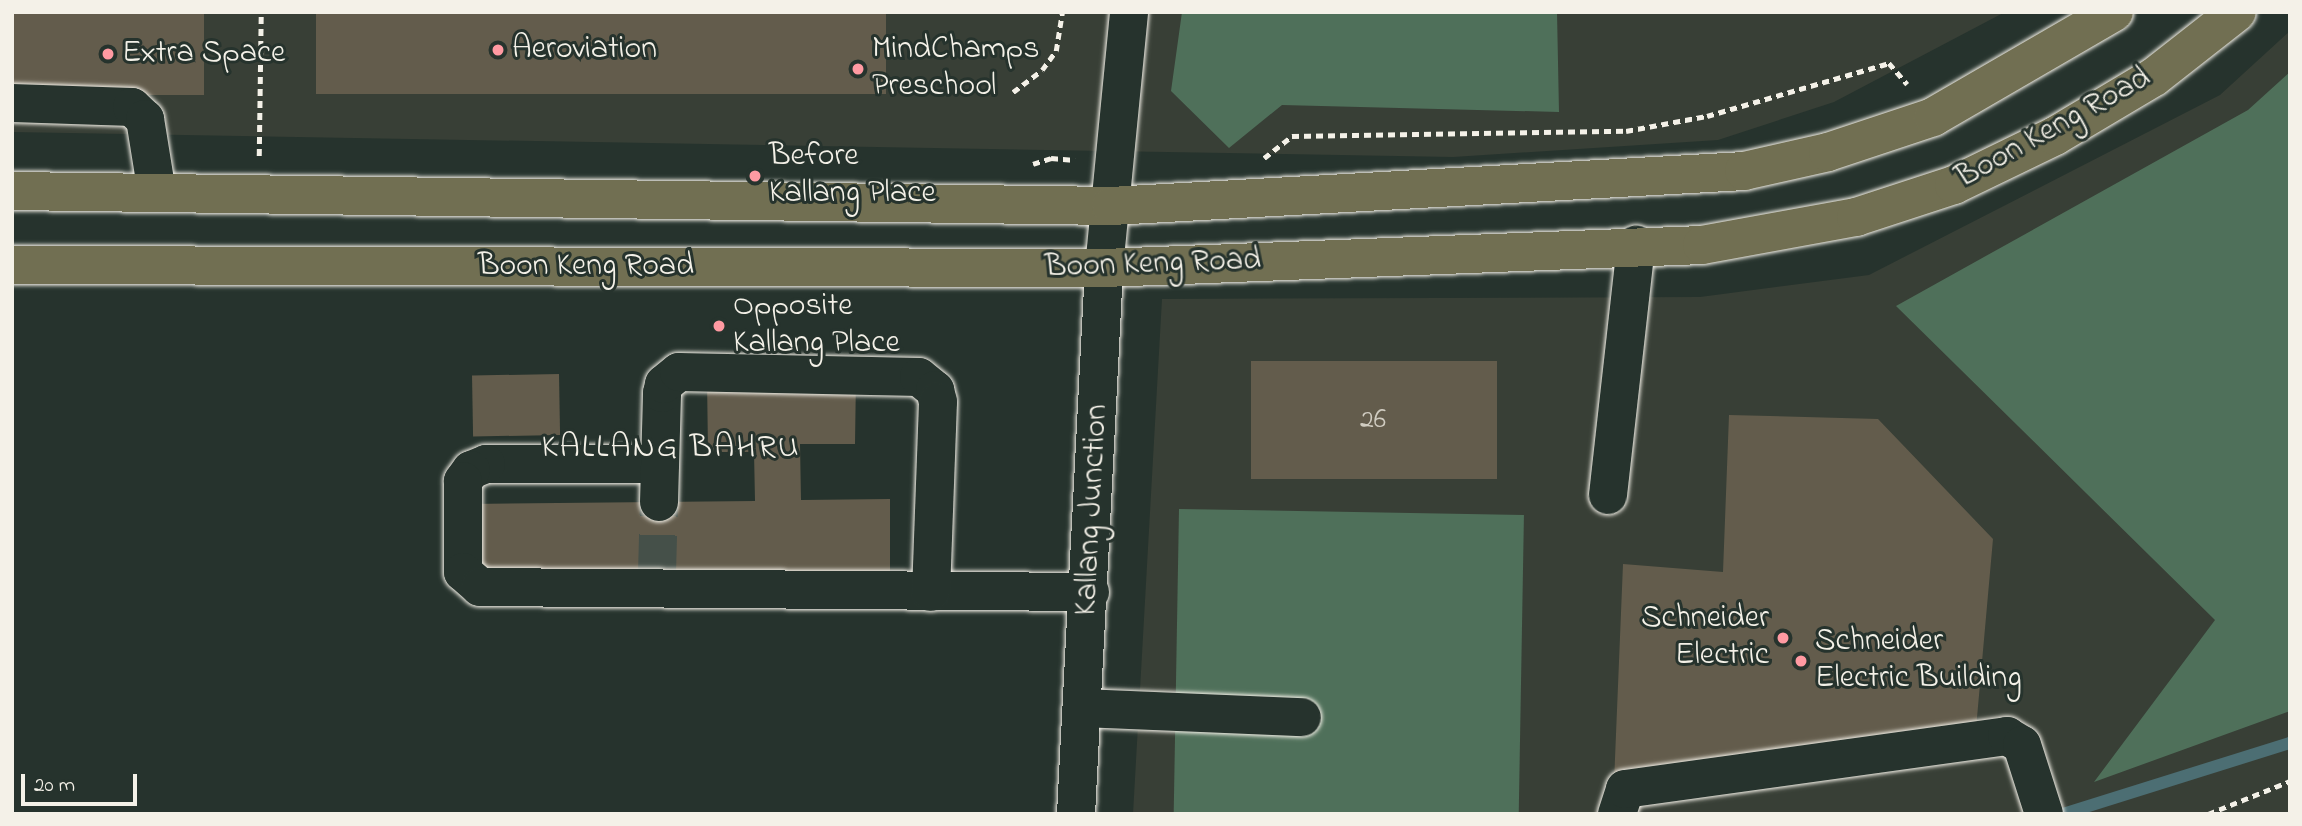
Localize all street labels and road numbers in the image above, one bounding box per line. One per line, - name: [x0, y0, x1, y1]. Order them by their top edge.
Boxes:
- street label: Boon Keng Road: [1950, 60, 2158, 198]
- street label: Boon Keng Road: [1044, 242, 1262, 288]
- street label: Boon Keng Road: [478, 248, 694, 286]
- street label: Kallang Junction: [1068, 403, 1118, 617]

